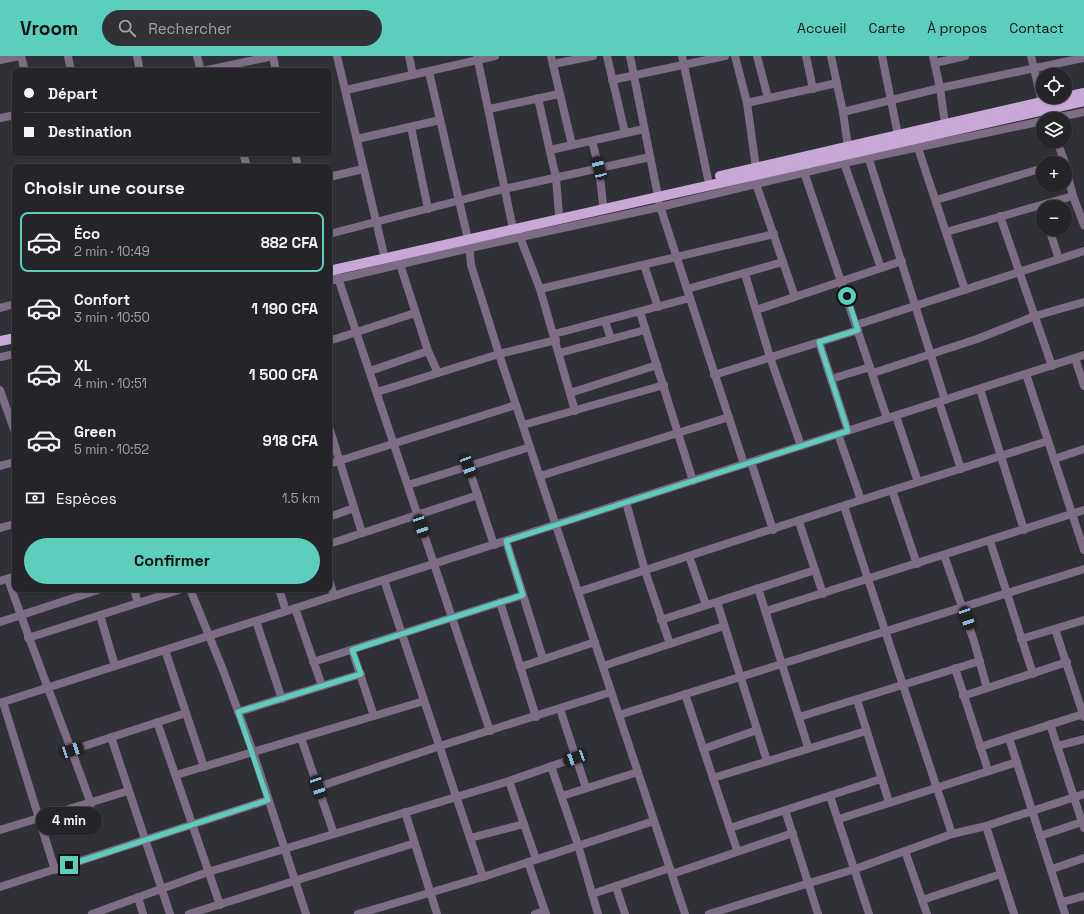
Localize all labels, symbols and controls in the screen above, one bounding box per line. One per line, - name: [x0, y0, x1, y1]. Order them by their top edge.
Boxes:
- search box: [102, 10, 382, 46]
- text: Vroom: [20, 16, 78, 41]
- icon: search: [116, 17, 138, 39]
- text: Rechercher: [148, 19, 232, 38]
- text: Accueil: [797, 19, 846, 37]
- text: Carte: [868, 19, 905, 37]
- text: À propos: [927, 19, 987, 37]
- text: Contact: [1009, 19, 1064, 37]
- map controls: [1036, 68, 1072, 236]
- button: locate: [1036, 68, 1072, 104]
- text: Départ: [48, 84, 98, 103]
- button: layers: [1036, 112, 1072, 148]
- text: Destination: [48, 122, 132, 141]
- car: [590, 155, 608, 181]
- button: +: [1036, 156, 1072, 192]
- text: Choisir une course: [24, 176, 185, 199]
- button: −: [1036, 200, 1072, 236]
- icon: car: [26, 224, 62, 260]
- text: Éco: [74, 224, 100, 243]
- text: 882 CFA: [261, 233, 318, 252]
- text: 2 min · 10:49: [74, 243, 150, 260]
- route start: [838, 287, 856, 305]
- icon: car: [26, 290, 62, 326]
- text: Confort: [74, 290, 130, 309]
- text: 1 190 CFA: [251, 299, 318, 318]
- text: 3 min · 10:50: [74, 309, 150, 326]
- icon: car: [26, 356, 62, 392]
- text: XL: [74, 356, 92, 375]
- text: 1 500 CFA: [249, 365, 318, 384]
- text: 4 min · 10:51: [74, 375, 147, 392]
- icon: car: [26, 422, 62, 458]
- text: Green: [74, 422, 116, 441]
- text: 918 CFA: [263, 431, 318, 450]
- text: 5 min · 10:52: [74, 441, 149, 458]
- car: [458, 453, 478, 479]
- icon: cash: [24, 487, 46, 509]
- text: Espèces: [56, 489, 117, 508]
- text: 1.5 km: [282, 490, 320, 507]
- car: [411, 513, 431, 539]
- button: Confirmer: [24, 538, 320, 584]
- car: [957, 605, 977, 631]
- car: [59, 740, 85, 760]
- car: [562, 748, 588, 768]
- car: [309, 774, 327, 800]
- callout: 4 min: [36, 807, 102, 835]
- text: 4 min: [52, 812, 86, 829]
- route end: [60, 856, 78, 874]

